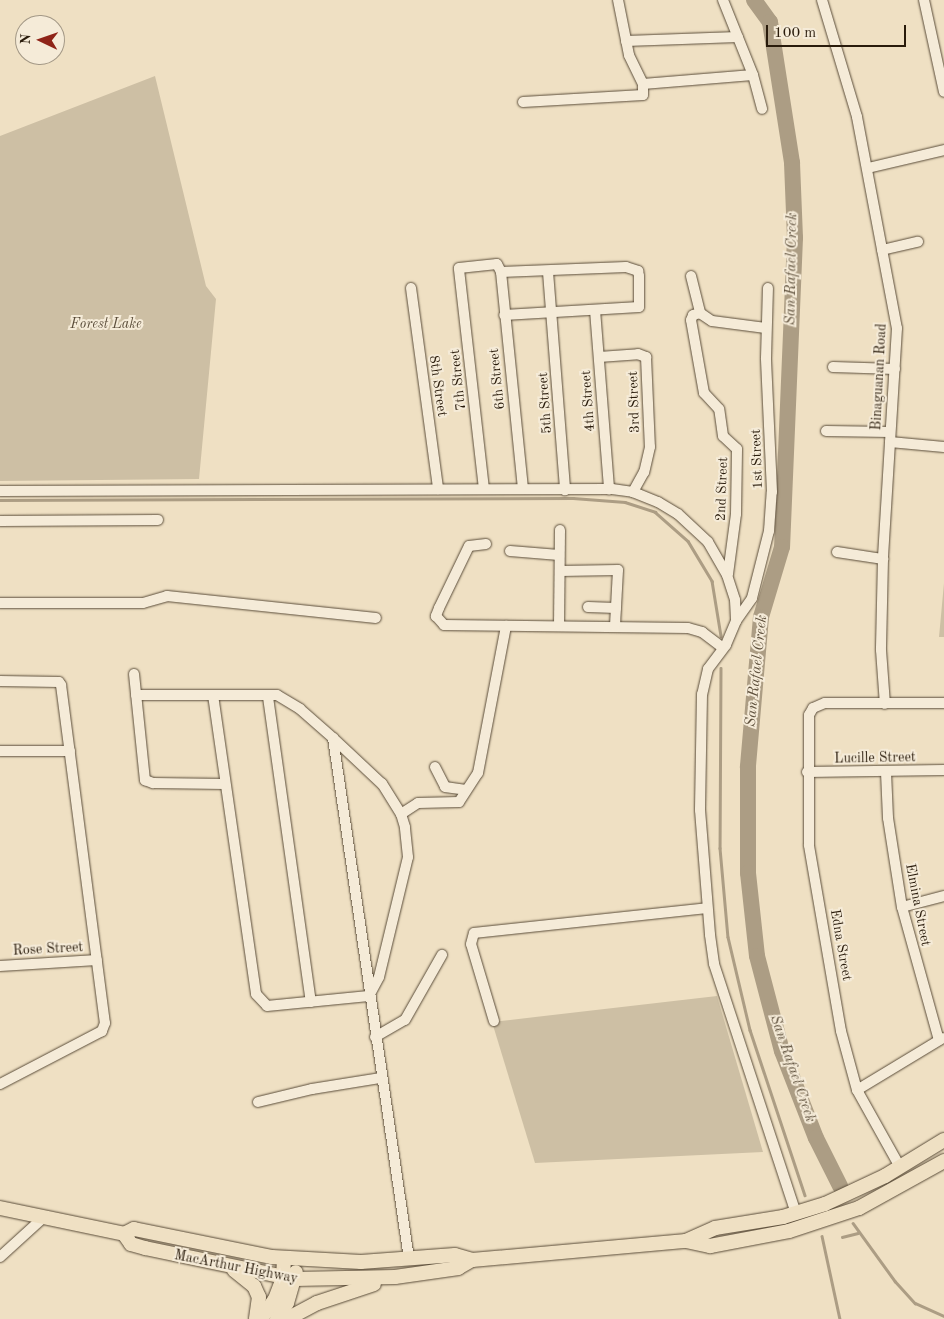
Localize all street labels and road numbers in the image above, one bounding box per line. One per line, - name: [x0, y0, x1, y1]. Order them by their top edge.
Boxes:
- street label: Binaguanan Road: [868, 323, 890, 431]
- street label: 6th Street: [485, 347, 509, 411]
- street label: 7th Street: [446, 348, 470, 412]
- street label: 8th Street: [425, 354, 451, 418]
- street label: 4th Street: [577, 370, 599, 432]
- street label: 3rd Street: [625, 371, 643, 433]
- street label: 5th Street: [534, 372, 556, 434]
- street label: 1st Street: [748, 429, 766, 489]
- street label: 2nd Street: [712, 457, 732, 521]
- street label: Lucille Street: [834, 749, 916, 767]
- street label: Elmina Street: [902, 862, 934, 948]
- street label: Edna Street: [826, 908, 856, 982]
- street label: Rose Street: [12, 939, 84, 959]
- street label: MacArthur Highway: [173, 1247, 299, 1287]

